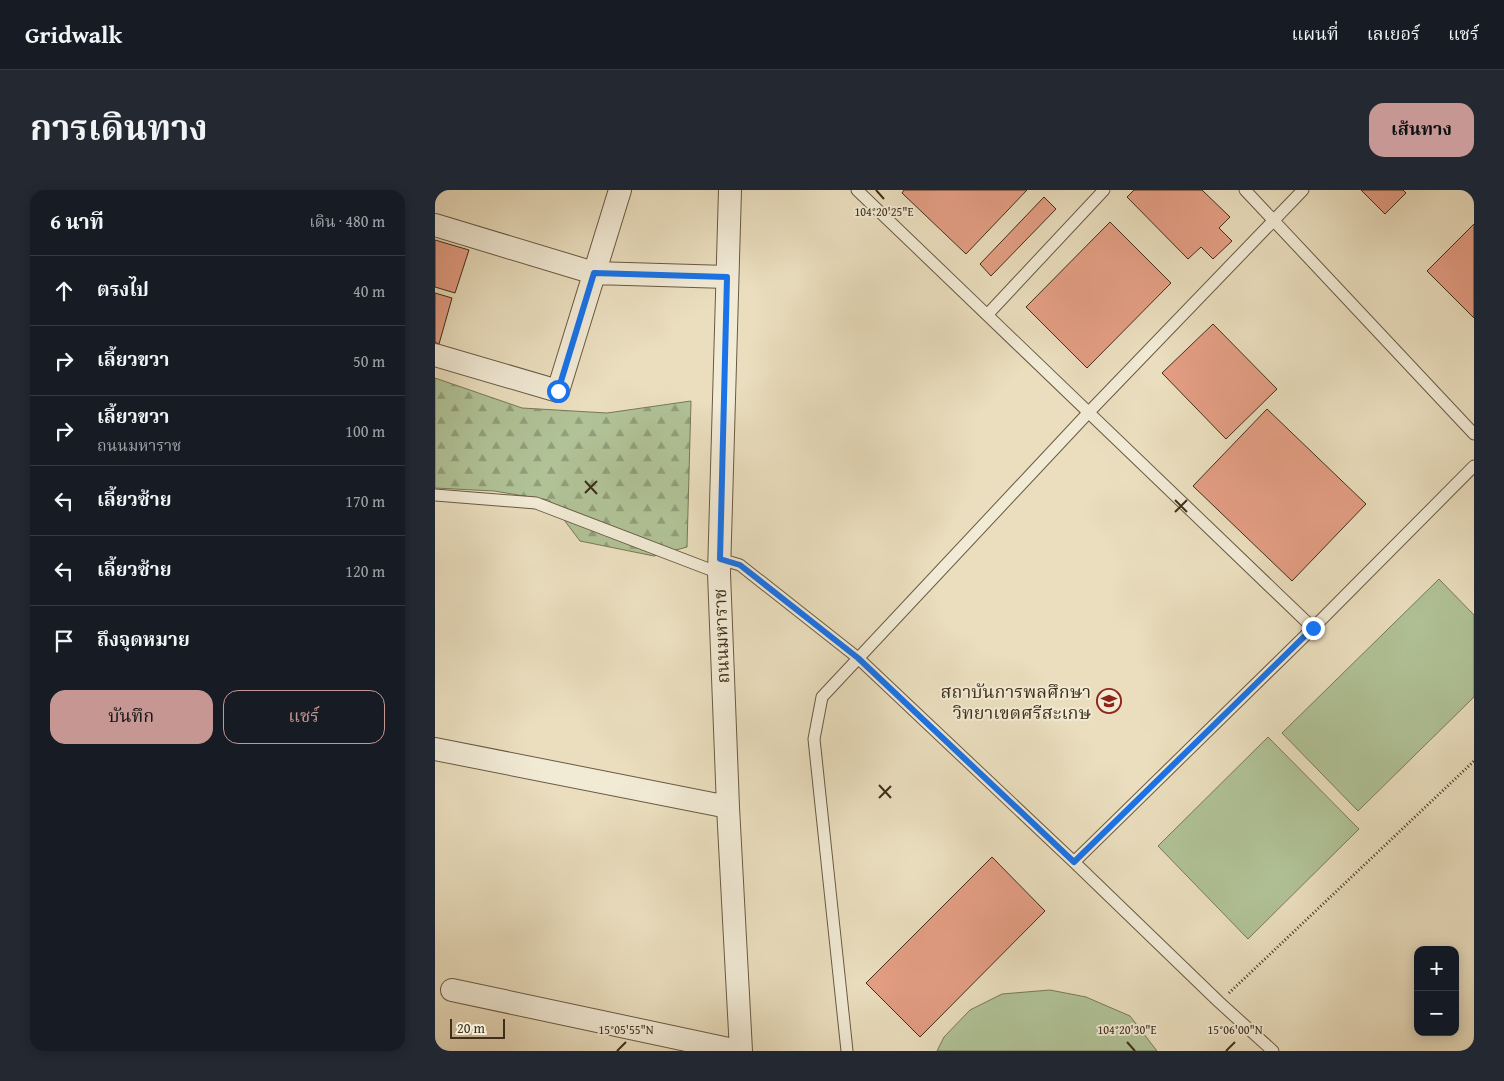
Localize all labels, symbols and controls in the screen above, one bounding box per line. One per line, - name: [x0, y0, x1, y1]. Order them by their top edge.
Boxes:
- text: Gridwalk: [25, 17, 122, 52]
- text: แผนที่: [1291, 20, 1339, 47]
- text: เลเยอร์: [1367, 20, 1420, 47]
- text: แชร์: [1448, 20, 1479, 47]
- text: การเดินทาง: [30, 102, 208, 153]
- button: เส้นทาง: [1369, 103, 1474, 157]
- text: 104°20'25"E: [854, 203, 914, 220]
- text: 6 นาที: [50, 206, 104, 237]
- text: เดิน · 480 m: [309, 209, 385, 233]
- text: ตรงไป: [97, 275, 149, 303]
- icon: ahead: [50, 277, 78, 305]
- text: 40 m: [353, 279, 385, 303]
- text: เลี้ยวขวา: [97, 345, 169, 373]
- icon: right: [50, 347, 78, 375]
- text: 50 m: [353, 349, 385, 373]
- route start: [547, 380, 570, 403]
- text: เลี้ยวขวา: [97, 402, 169, 430]
- icon: right: [50, 417, 78, 445]
- text: 100 m: [345, 419, 385, 443]
- text: ถนนมหาราช: [97, 433, 181, 457]
- text: เลี้ยวซ้าย: [97, 485, 171, 513]
- icon: left: [50, 487, 78, 515]
- text: 170 m: [345, 489, 385, 513]
- text: เลี้ยวซ้าย: [97, 555, 171, 583]
- icon: left: [50, 557, 78, 585]
- text: 120 m: [345, 559, 385, 583]
- street label: ถนนมหาราช: [706, 588, 736, 684]
- route end: [1302, 617, 1325, 640]
- text: ถึงจุดหมาย: [97, 625, 190, 653]
- icon: arrive: [50, 627, 78, 655]
- place label: สถาบันการพลศึกษา วิทยาเขตศรีสะเกษ: [940, 678, 1092, 726]
- school or university icon: สถาบันการพลศึกษา วิทยาเขตศรีสะเกษ: [1096, 688, 1122, 714]
- button: บันทึก: [50, 690, 213, 744]
- button: แชร์: [223, 690, 385, 744]
- map controls: [1414, 946, 1459, 1036]
- button: +: [1414, 946, 1459, 991]
- button: −: [1414, 991, 1459, 1036]
- scale bar: [450, 1016, 505, 1039]
- text: 20 m: [457, 1018, 485, 1038]
- text: 15°05'55"N: [598, 1021, 654, 1038]
- text: 104°20'30"E: [1097, 1021, 1157, 1038]
- text: 15°06'00"N: [1207, 1021, 1263, 1038]

